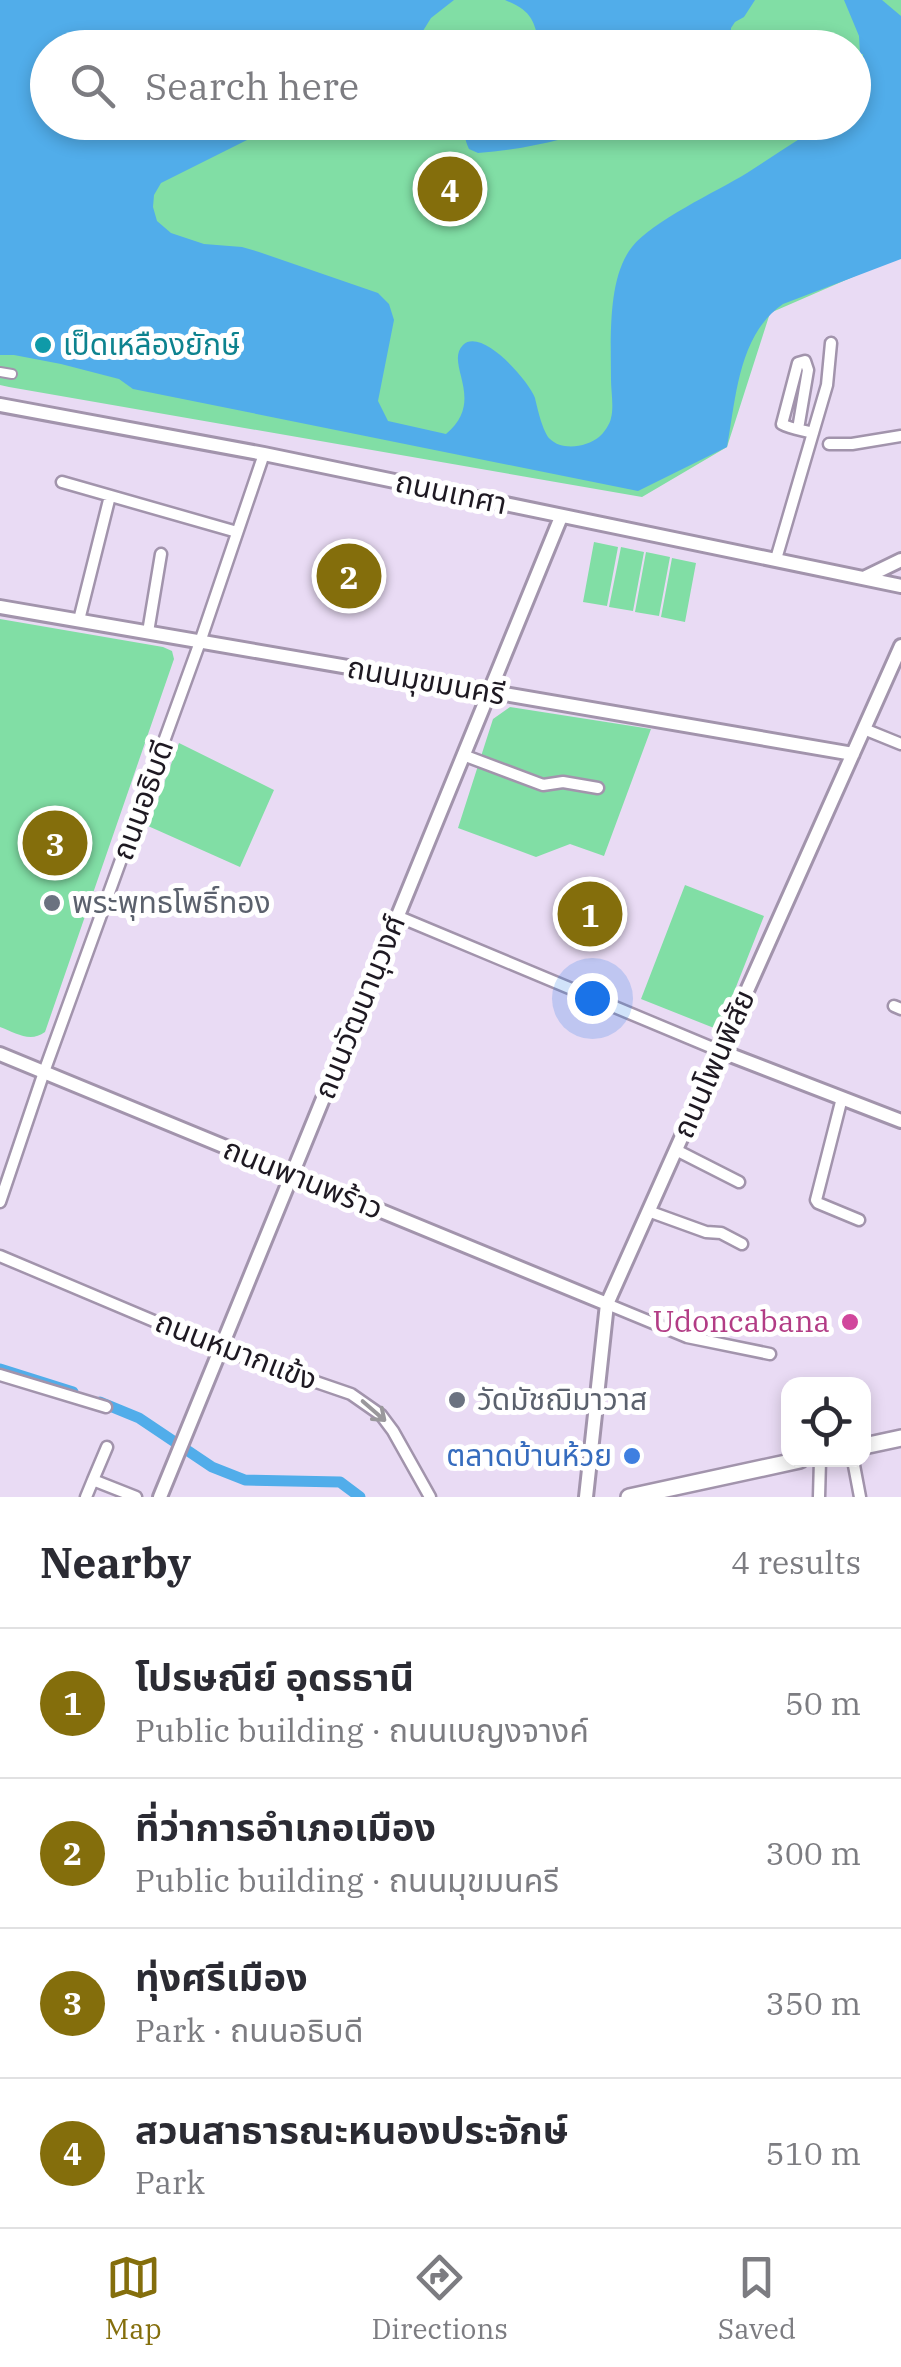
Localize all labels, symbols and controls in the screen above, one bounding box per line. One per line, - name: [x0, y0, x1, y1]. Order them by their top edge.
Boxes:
- search box: [30, 30, 871, 140]
- icon: search: [65, 58, 120, 113]
- text: Search here: [145, 61, 359, 110]
- pin: 4: [418, 152, 482, 226]
- place label: เป็ดเหลืองยักษ์: [63, 324, 240, 363]
- marker: เป็ดเหลืองยักษ์: [32, 334, 54, 356]
- street label: ถนนเทศา: [392, 461, 511, 522]
- pin: 2: [316, 538, 382, 614]
- street label: ถนนมุขมนครี: [344, 646, 508, 713]
- street label: ถนนอธิบดี: [102, 734, 181, 865]
- pin: 3: [22, 806, 88, 880]
- pin: 1: [558, 876, 622, 952]
- place label: พระพุทธโพธิ์ทอง: [72, 882, 271, 921]
- marker: พระพุทธโพธิ์ทอง: [41, 892, 63, 914]
- street label: ถนนวัฒนานุวงศ์: [304, 909, 413, 1104]
- your location: [567, 973, 618, 1024]
- street label: ถนนโพนพิสัย: [663, 983, 763, 1144]
- street label: ถนนพานพร้าว: [218, 1128, 389, 1227]
- street label: ถนนหมากแข้ง: [150, 1301, 323, 1398]
- place label: Udoncabana: [653, 1301, 830, 1340]
- marker: Udoncabana: [839, 1311, 861, 1333]
- map controls: [781, 1377, 871, 1467]
- button: locate: [781, 1377, 871, 1467]
- place label: วัดมัชฌิมาวาส: [477, 1379, 647, 1418]
- marker: วัดมัชฌิมาวาส: [446, 1389, 468, 1411]
- one-way arrow: [361, 1400, 386, 1423]
- place label: ตลาดบ้านห้วย: [446, 1435, 612, 1474]
- marker: ตลาดบ้านห้วย: [621, 1445, 643, 1467]
- text: Nearby: [40, 1535, 191, 1590]
- text: 4 results: [731, 1541, 861, 1583]
- text: โปรษณีย์ อุดรธานี: [135, 1652, 414, 1701]
- text: 1: [63, 1682, 82, 1724]
- text: 50 m: [785, 1682, 861, 1724]
- text: Public building · ถนนเบญงจางค์: [135, 1709, 589, 1751]
- text: ที่ว่าการอำเภอเมือง: [135, 1802, 436, 1851]
- text: 2: [63, 1832, 82, 1874]
- text: 300 m: [765, 1832, 861, 1874]
- text: Public building · ถนนมุขมนครี: [135, 1859, 559, 1901]
- text: ทุ่งศรีเมือง: [135, 1952, 308, 2001]
- text: 3: [63, 1982, 82, 2024]
- text: 350 m: [765, 1982, 861, 2024]
- text: Park · ถนนอธิบดี: [135, 2009, 363, 2051]
- text: สวนสาธารณะหนองประจักษ์: [135, 2105, 568, 2154]
- text: 4: [63, 2132, 82, 2174]
- text: 510 m: [765, 2132, 861, 2174]
- text: Park: [135, 2161, 205, 2203]
- tab: Map: [105, 2250, 162, 2347]
- tab: Directions: [371, 2250, 508, 2347]
- tab: Saved: [718, 2250, 796, 2347]

